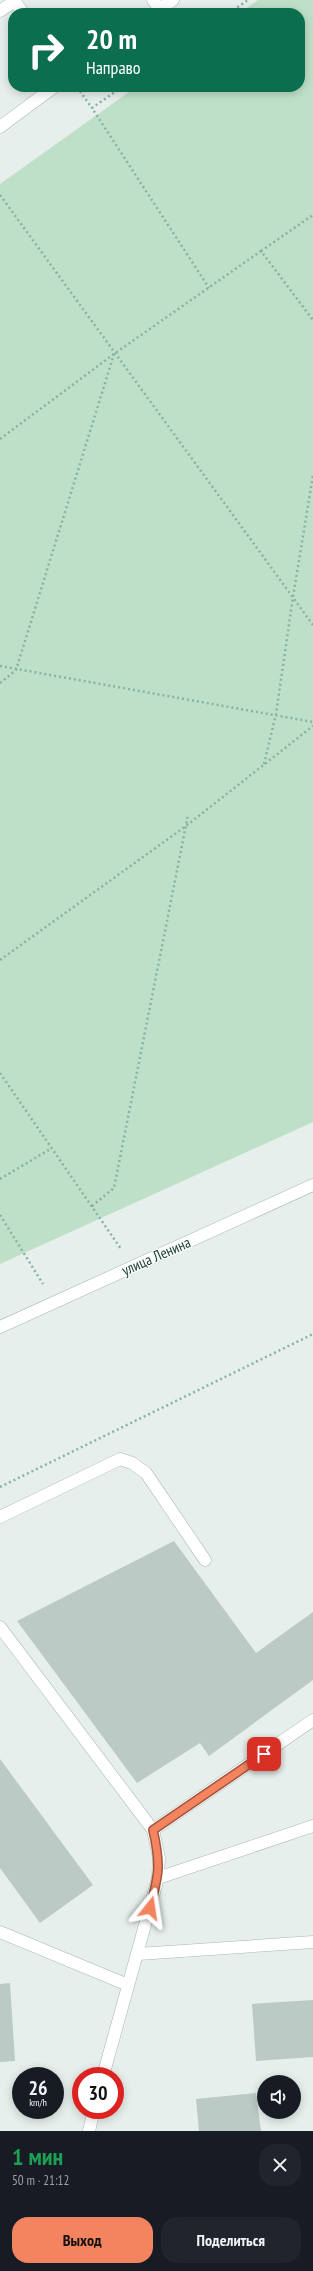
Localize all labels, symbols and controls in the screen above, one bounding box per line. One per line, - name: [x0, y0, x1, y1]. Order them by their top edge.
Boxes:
- text: 20 m: [86, 20, 137, 57]
- icon: right: [20, 24, 72, 76]
- text: Направо: [86, 56, 141, 79]
- street label: улица Ленина: [119, 1232, 193, 1280]
- pin: [247, 1737, 281, 1771]
- icon: arrive: [253, 1743, 275, 1765]
- position arrow: [129, 1887, 171, 1929]
- speed limit sign: 30: [72, 2067, 124, 2119]
- text: 26: [28, 2075, 48, 2101]
- map controls: [257, 2075, 301, 2119]
- button: sound: [257, 2075, 301, 2119]
- text: km/h: [29, 2096, 47, 2109]
- text: 1 мин: [12, 2141, 63, 2172]
- button: close: [259, 2144, 301, 2186]
- text: 50 m · 21:12: [12, 2172, 69, 2189]
- button: Выход: [12, 2217, 153, 2263]
- button: Поделиться: [161, 2217, 301, 2263]

